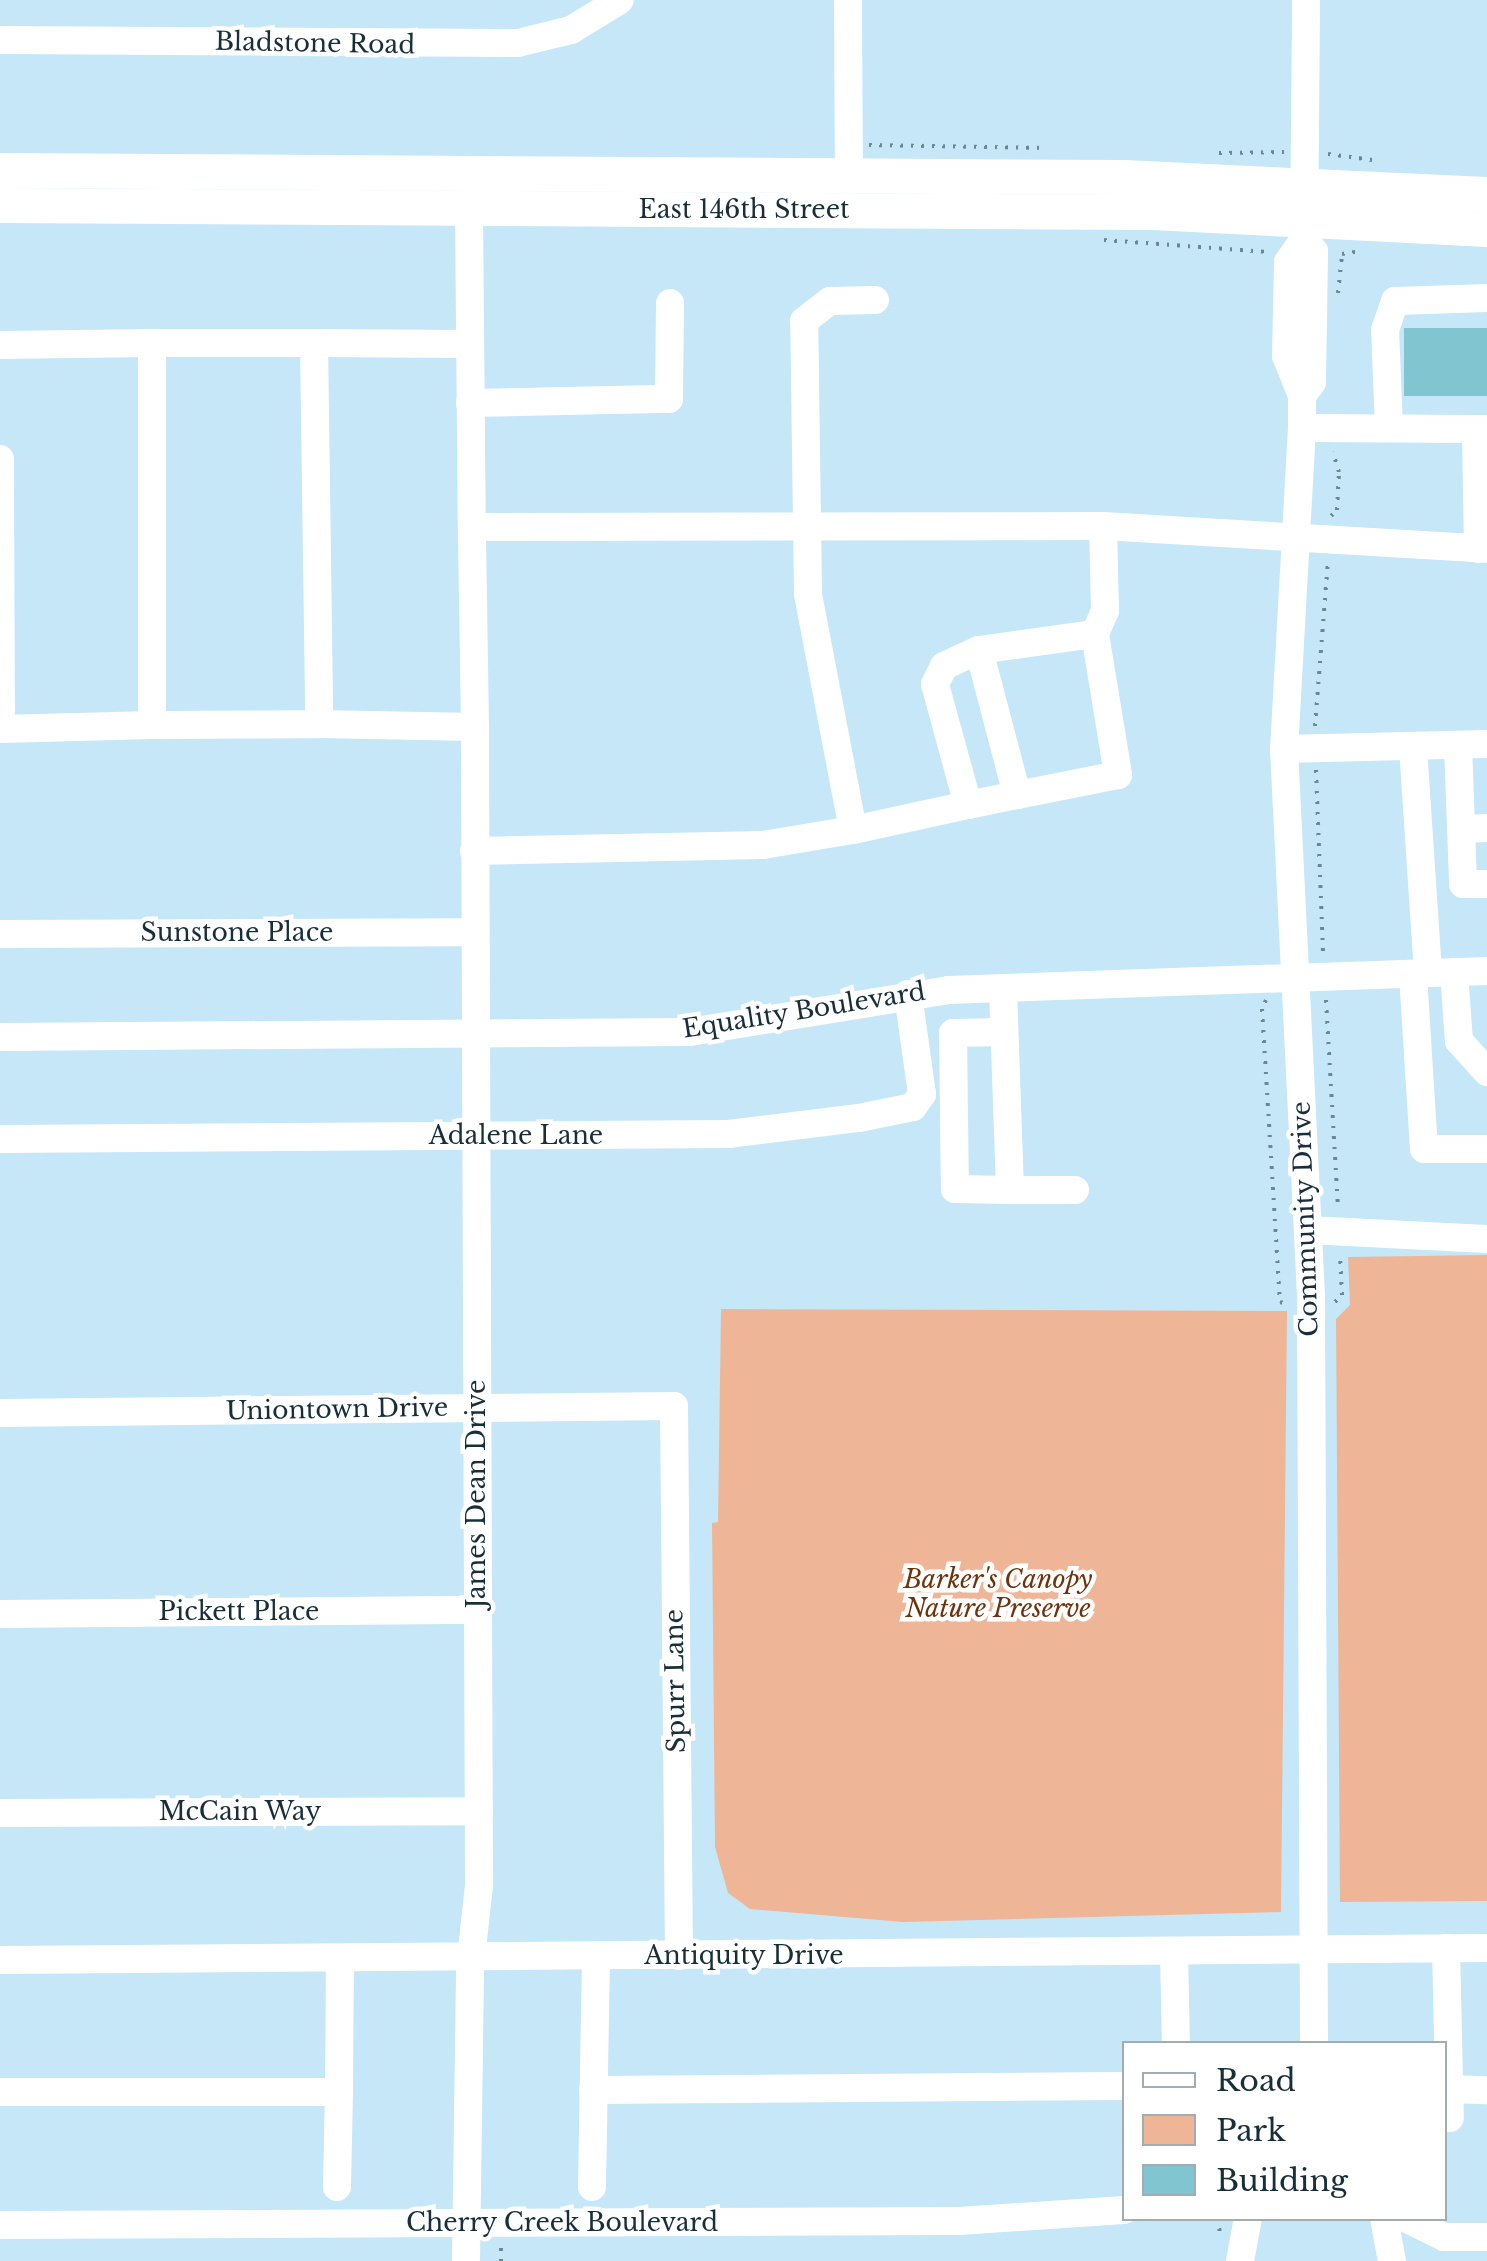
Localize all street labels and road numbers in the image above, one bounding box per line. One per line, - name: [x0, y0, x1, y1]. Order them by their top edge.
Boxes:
- street label: Bladstone Road: [215, 27, 415, 61]
- street label: East 146th Street: [639, 195, 849, 225]
- street label: Sunstone Place: [141, 918, 333, 948]
- street label: Equality Boulevard: [680, 977, 928, 1045]
- street label: Community Drive: [1287, 1100, 1325, 1338]
- street label: Adalene Lane: [429, 1121, 603, 1151]
- street label: James Dean Drive: [462, 1380, 492, 1608]
- street label: Uniontown Drive: [226, 1393, 448, 1427]
- street label: Pickett Place: [159, 1597, 319, 1627]
- street label: Spurr Lane: [660, 1609, 692, 1753]
- street label: McCain Way: [158, 1797, 322, 1827]
- street label: Antiquity Drive: [644, 1941, 844, 1971]
- street label: Cherry Creek Boulevard: [405, 2208, 719, 2238]

